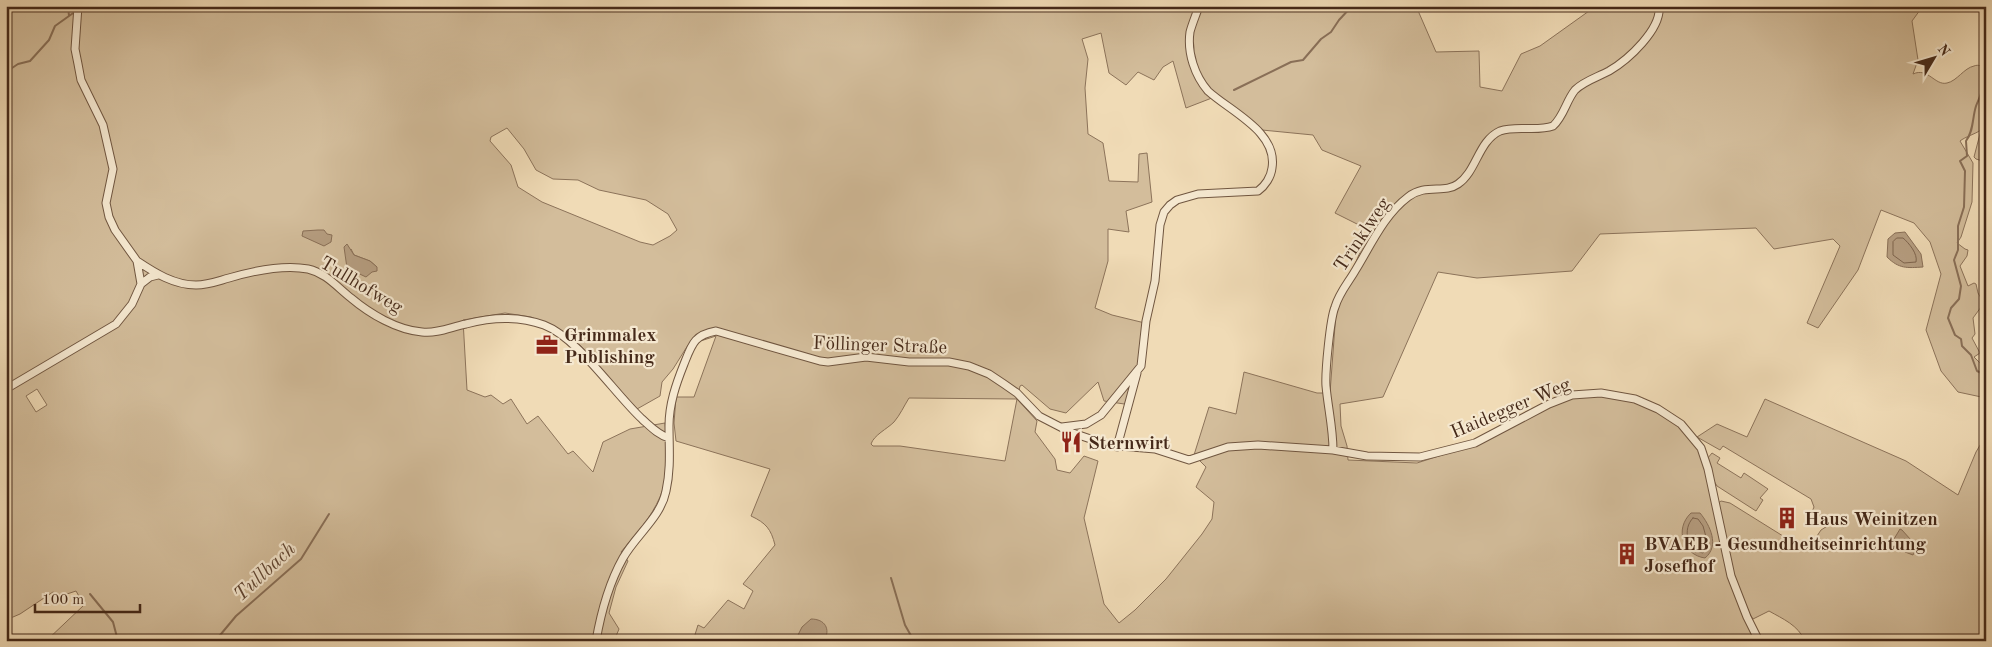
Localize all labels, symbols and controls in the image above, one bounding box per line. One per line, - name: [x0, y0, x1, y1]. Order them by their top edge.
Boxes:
- north arrow: [1910, 32, 1960, 82]
- text: N: [1935, 42, 1952, 59]
- street label: Trinklweg: [1332, 194, 1395, 276]
- street label: Tullhofweg: [316, 254, 406, 319]
- place label: Grimmalex Publishing: [564, 327, 656, 368]
- office icon: Grimmalex Publishing: [534, 332, 560, 358]
- street label: Föllinger Straße: [812, 335, 947, 358]
- street label: Haidegger Weg: [1448, 375, 1574, 443]
- restaurant icon: Sternwirt: [1058, 429, 1084, 455]
- place label: Sternwirt: [1088, 435, 1170, 454]
- building icon: Haus Weinitzen: [1774, 505, 1800, 531]
- place label: Haus Weinitzen: [1804, 511, 1938, 530]
- place label: BVAEB - Gesundheitseinrichtung Josefhof: [1644, 536, 1927, 577]
- water label: Tullbach: [231, 539, 300, 606]
- building icon: BVAEB - Gesundheitseinrichtung Josefhof: [1614, 541, 1640, 567]
- scale bar: [35, 582, 140, 614]
- text: 100 m: [42, 593, 84, 608]

